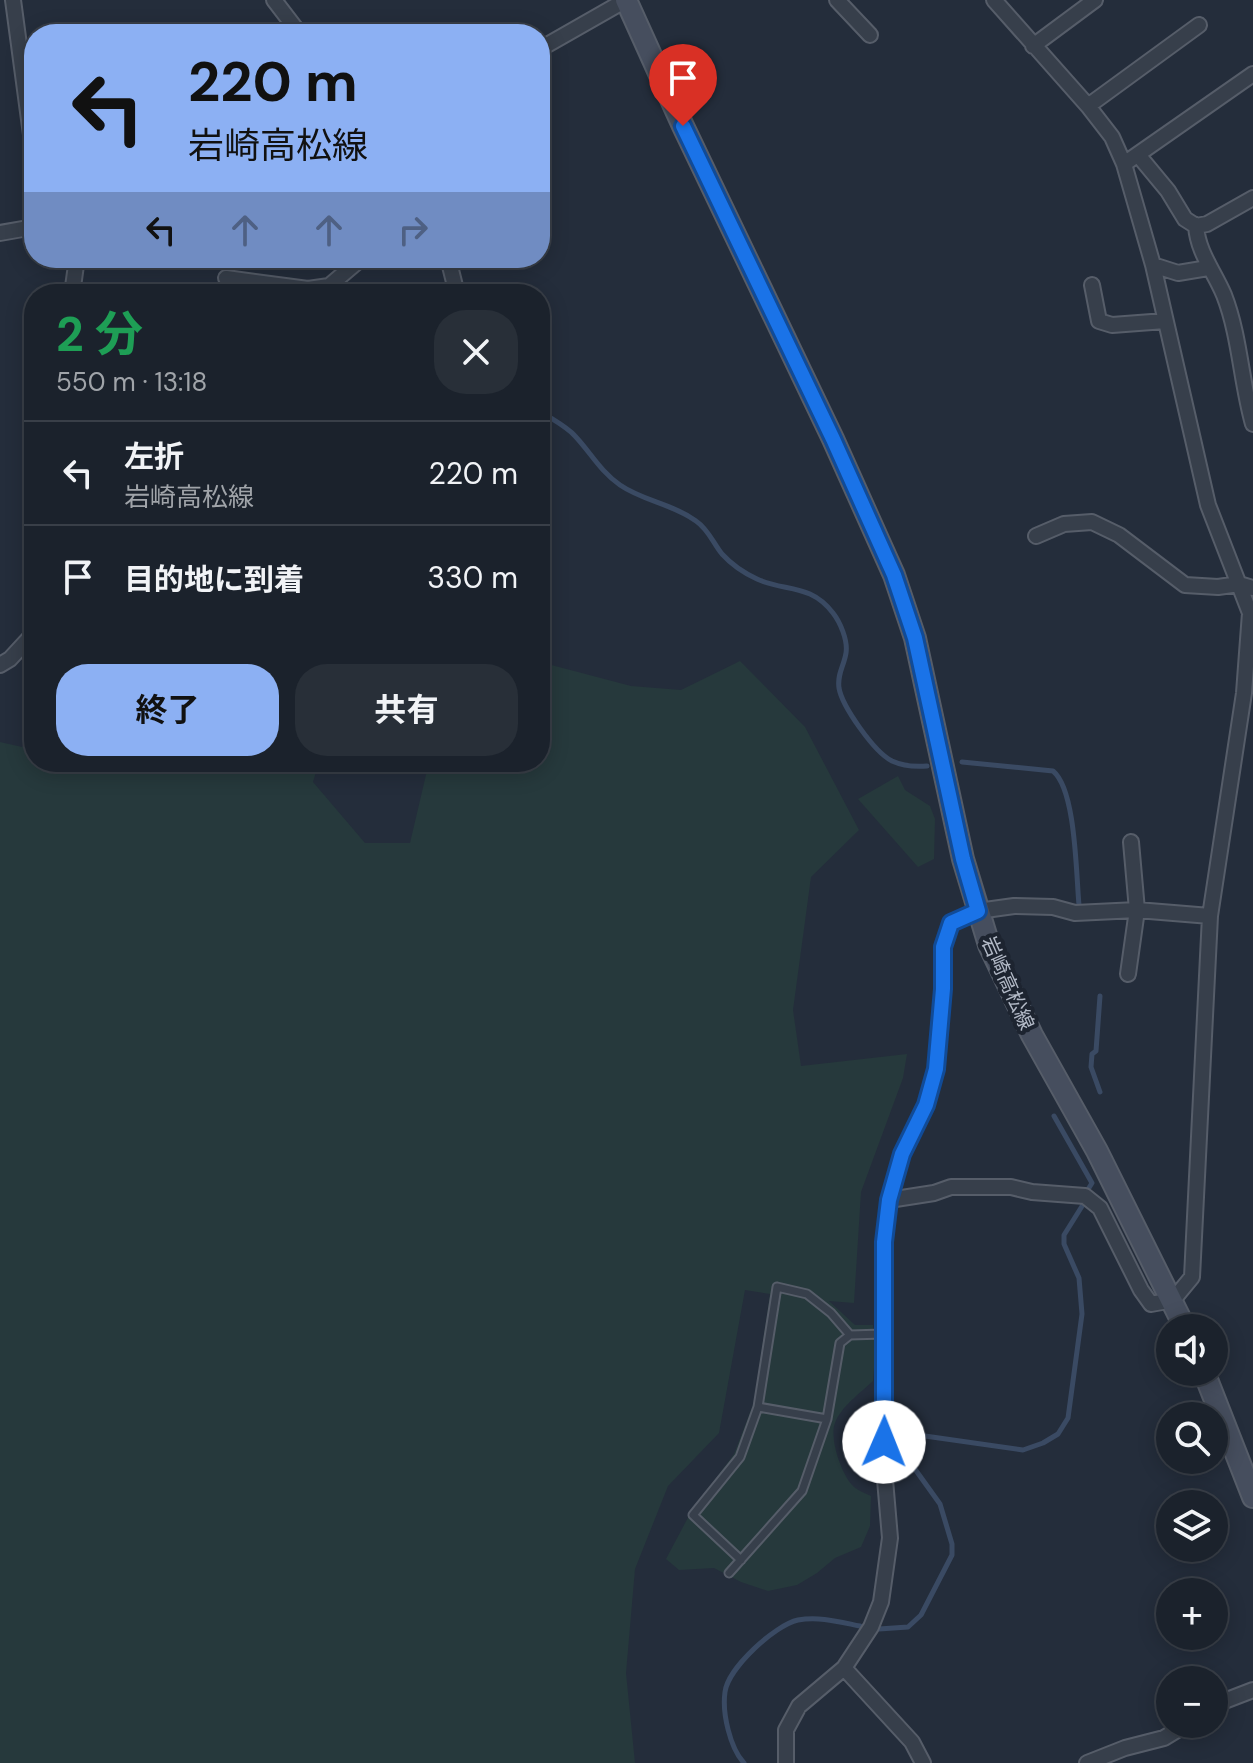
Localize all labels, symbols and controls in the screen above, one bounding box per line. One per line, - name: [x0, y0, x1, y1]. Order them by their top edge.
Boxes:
- pin: [649, 44, 717, 126]
- text: 220 m: [188, 45, 358, 118]
- icon: left: [56, 56, 160, 160]
- icon: arrive: [661, 56, 705, 100]
- text: 岩崎高松線: [188, 122, 368, 169]
- icon: left: [139, 208, 183, 252]
- icon: ahead: [223, 208, 267, 252]
- icon: ahead: [307, 208, 351, 252]
- icon: right: [391, 208, 435, 252]
- text: 2 分: [56, 303, 143, 366]
- button: close: [434, 310, 518, 394]
- text: 550 m · 13:18: [56, 365, 207, 399]
- text: 左折: [124, 437, 184, 476]
- icon: left: [56, 451, 100, 495]
- text: 220 m: [429, 454, 518, 493]
- text: 岩崎高松線: [124, 480, 254, 514]
- icon: arrive: [56, 555, 100, 599]
- text: 330 m: [427, 558, 518, 597]
- text: 目的地に到着: [124, 560, 304, 599]
- button: 終了: [56, 664, 279, 756]
- button: 共有: [295, 664, 518, 756]
- street label: 岩崎高松線: [976, 932, 1040, 1034]
- map controls: [1156, 1314, 1228, 1738]
- button: sound: [1156, 1314, 1228, 1386]
- position arrow: [842, 1400, 926, 1484]
- button: search: [1156, 1402, 1228, 1474]
- button: layers: [1156, 1490, 1228, 1562]
- button: +: [1156, 1578, 1228, 1650]
- button: −: [1156, 1666, 1228, 1738]

